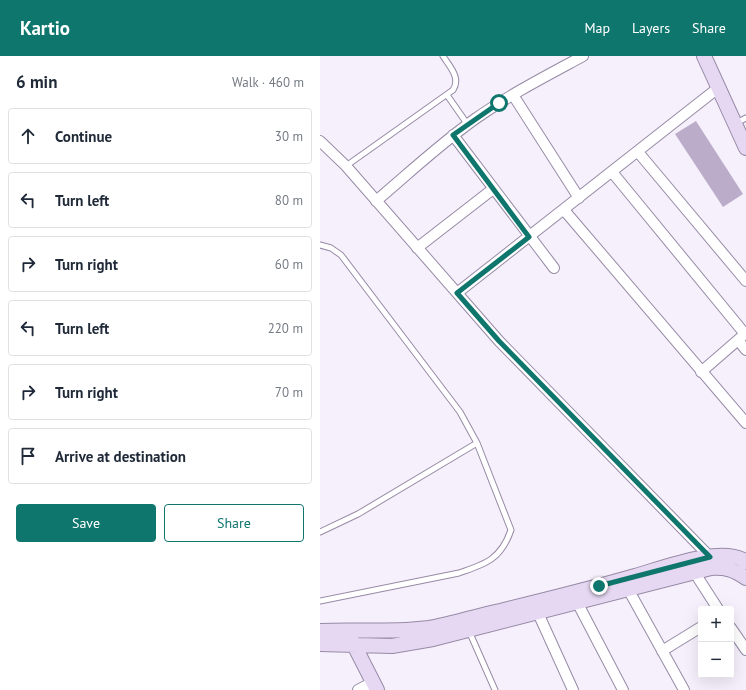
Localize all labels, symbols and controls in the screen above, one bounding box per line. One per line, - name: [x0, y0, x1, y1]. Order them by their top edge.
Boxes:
- text: Kartio: [20, 16, 70, 40]
- text: Map: [584, 19, 610, 37]
- text: Layers: [632, 19, 670, 37]
- text: Share: [692, 19, 726, 37]
- text: 6 min: [16, 71, 57, 93]
- text: Walk · 460 m: [232, 74, 304, 91]
- route start: [490, 94, 508, 112]
- icon: ahead: [17, 125, 39, 147]
- text: Continue: [55, 127, 112, 146]
- text: 30 m: [275, 128, 303, 145]
- icon: left: [17, 189, 39, 211]
- text: Turn left: [55, 191, 109, 210]
- text: 80 m: [275, 192, 303, 209]
- icon: right: [17, 253, 39, 275]
- text: Turn right: [55, 255, 118, 274]
- text: 60 m: [275, 256, 303, 273]
- icon: left: [17, 317, 39, 339]
- text: Turn left: [55, 319, 109, 338]
- text: 220 m: [268, 320, 303, 337]
- icon: right: [17, 381, 39, 403]
- text: Turn right: [55, 383, 118, 402]
- text: 70 m: [275, 384, 303, 401]
- icon: arrive: [17, 445, 39, 467]
- text: Arrive at destination: [55, 447, 186, 466]
- button: Save: [16, 504, 156, 542]
- button: Share: [164, 504, 304, 542]
- route end: [590, 577, 608, 595]
- map controls: [698, 606, 734, 678]
- button: +: [698, 606, 734, 642]
- button: −: [698, 642, 734, 678]

